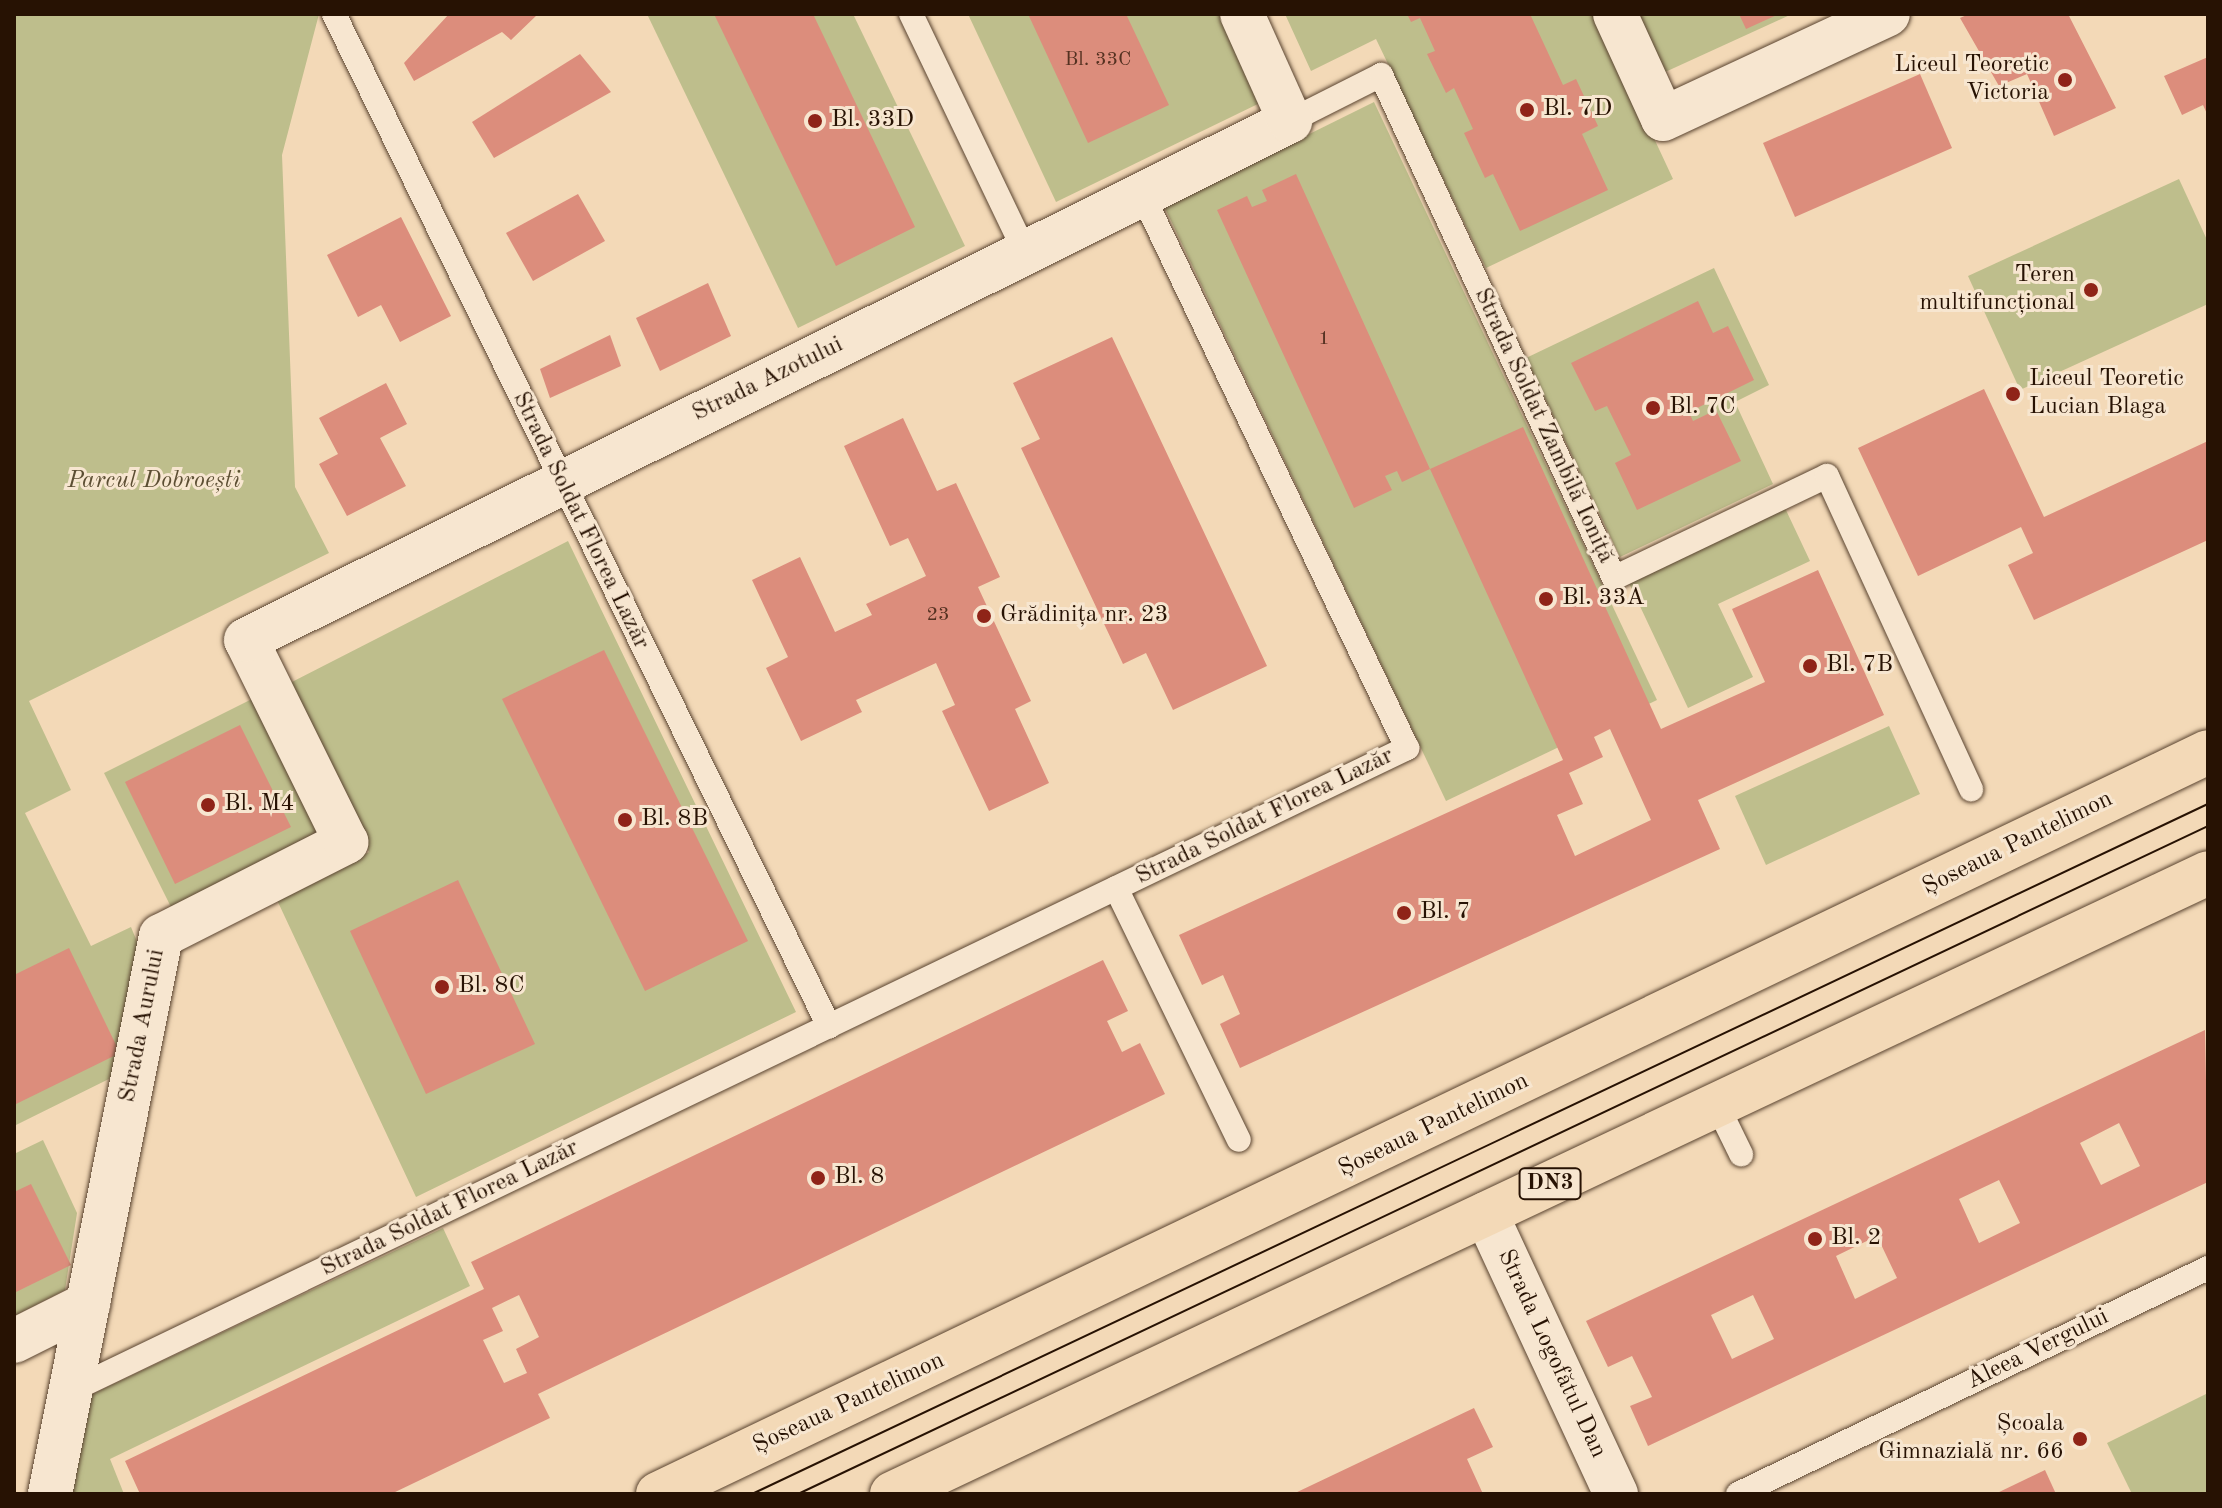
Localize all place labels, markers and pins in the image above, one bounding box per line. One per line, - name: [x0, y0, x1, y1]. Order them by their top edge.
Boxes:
- place label: Liceul Teoretic Victoria: [1894, 52, 2049, 108]
- marker: Liceul Teoretic Victoria: [2056, 71, 2074, 89]
- place label: Bl. 7D: [1543, 96, 1612, 124]
- marker: Bl. 7D: [1518, 101, 1536, 119]
- place label: Bl. 33D: [831, 107, 914, 135]
- marker: Bl. 33D: [806, 112, 824, 130]
- place label: Teren multifuncțional: [1920, 262, 2075, 318]
- marker: Teren multifuncțional: [2082, 281, 2100, 299]
- place label: Liceul Teoretic Lucian Blaga: [2029, 366, 2184, 422]
- marker: Liceul Teoretic Lucian Blaga: [2004, 385, 2022, 403]
- place label: Bl. 7C: [1669, 394, 1735, 422]
- marker: Bl. 7C: [1644, 399, 1662, 417]
- place label: Bl. 33A: [1562, 585, 1645, 613]
- marker: Bl. 33A: [1537, 590, 1555, 608]
- place label: Grădinița nr. 23: [1000, 602, 1168, 630]
- marker: Grădinița nr. 23: [975, 607, 993, 625]
- place label: Bl. 7B: [1826, 652, 1893, 680]
- marker: Bl. 7B: [1801, 657, 1819, 675]
- place label: Bl. M4: [224, 791, 295, 819]
- marker: Bl. M4: [199, 796, 217, 814]
- place label: Bl. 8B: [641, 806, 708, 834]
- marker: Bl. 8B: [616, 811, 634, 829]
- place label: Bl. 7: [1420, 899, 1470, 927]
- marker: Bl. 7: [1395, 904, 1413, 922]
- place label: Bl. 8C: [458, 973, 524, 1001]
- marker: Bl. 8C: [433, 978, 451, 996]
- place label: Bl. 8: [834, 1164, 884, 1192]
- marker: Bl. 8: [809, 1169, 827, 1187]
- place label: Bl. 2: [1831, 1225, 1881, 1253]
- marker: Bl. 2: [1806, 1230, 1824, 1248]
- place label: Școala Gimnazială nr. 66: [1878, 1411, 2064, 1467]
- marker: Școala Gimnazială nr. 66: [2071, 1430, 2089, 1448]

